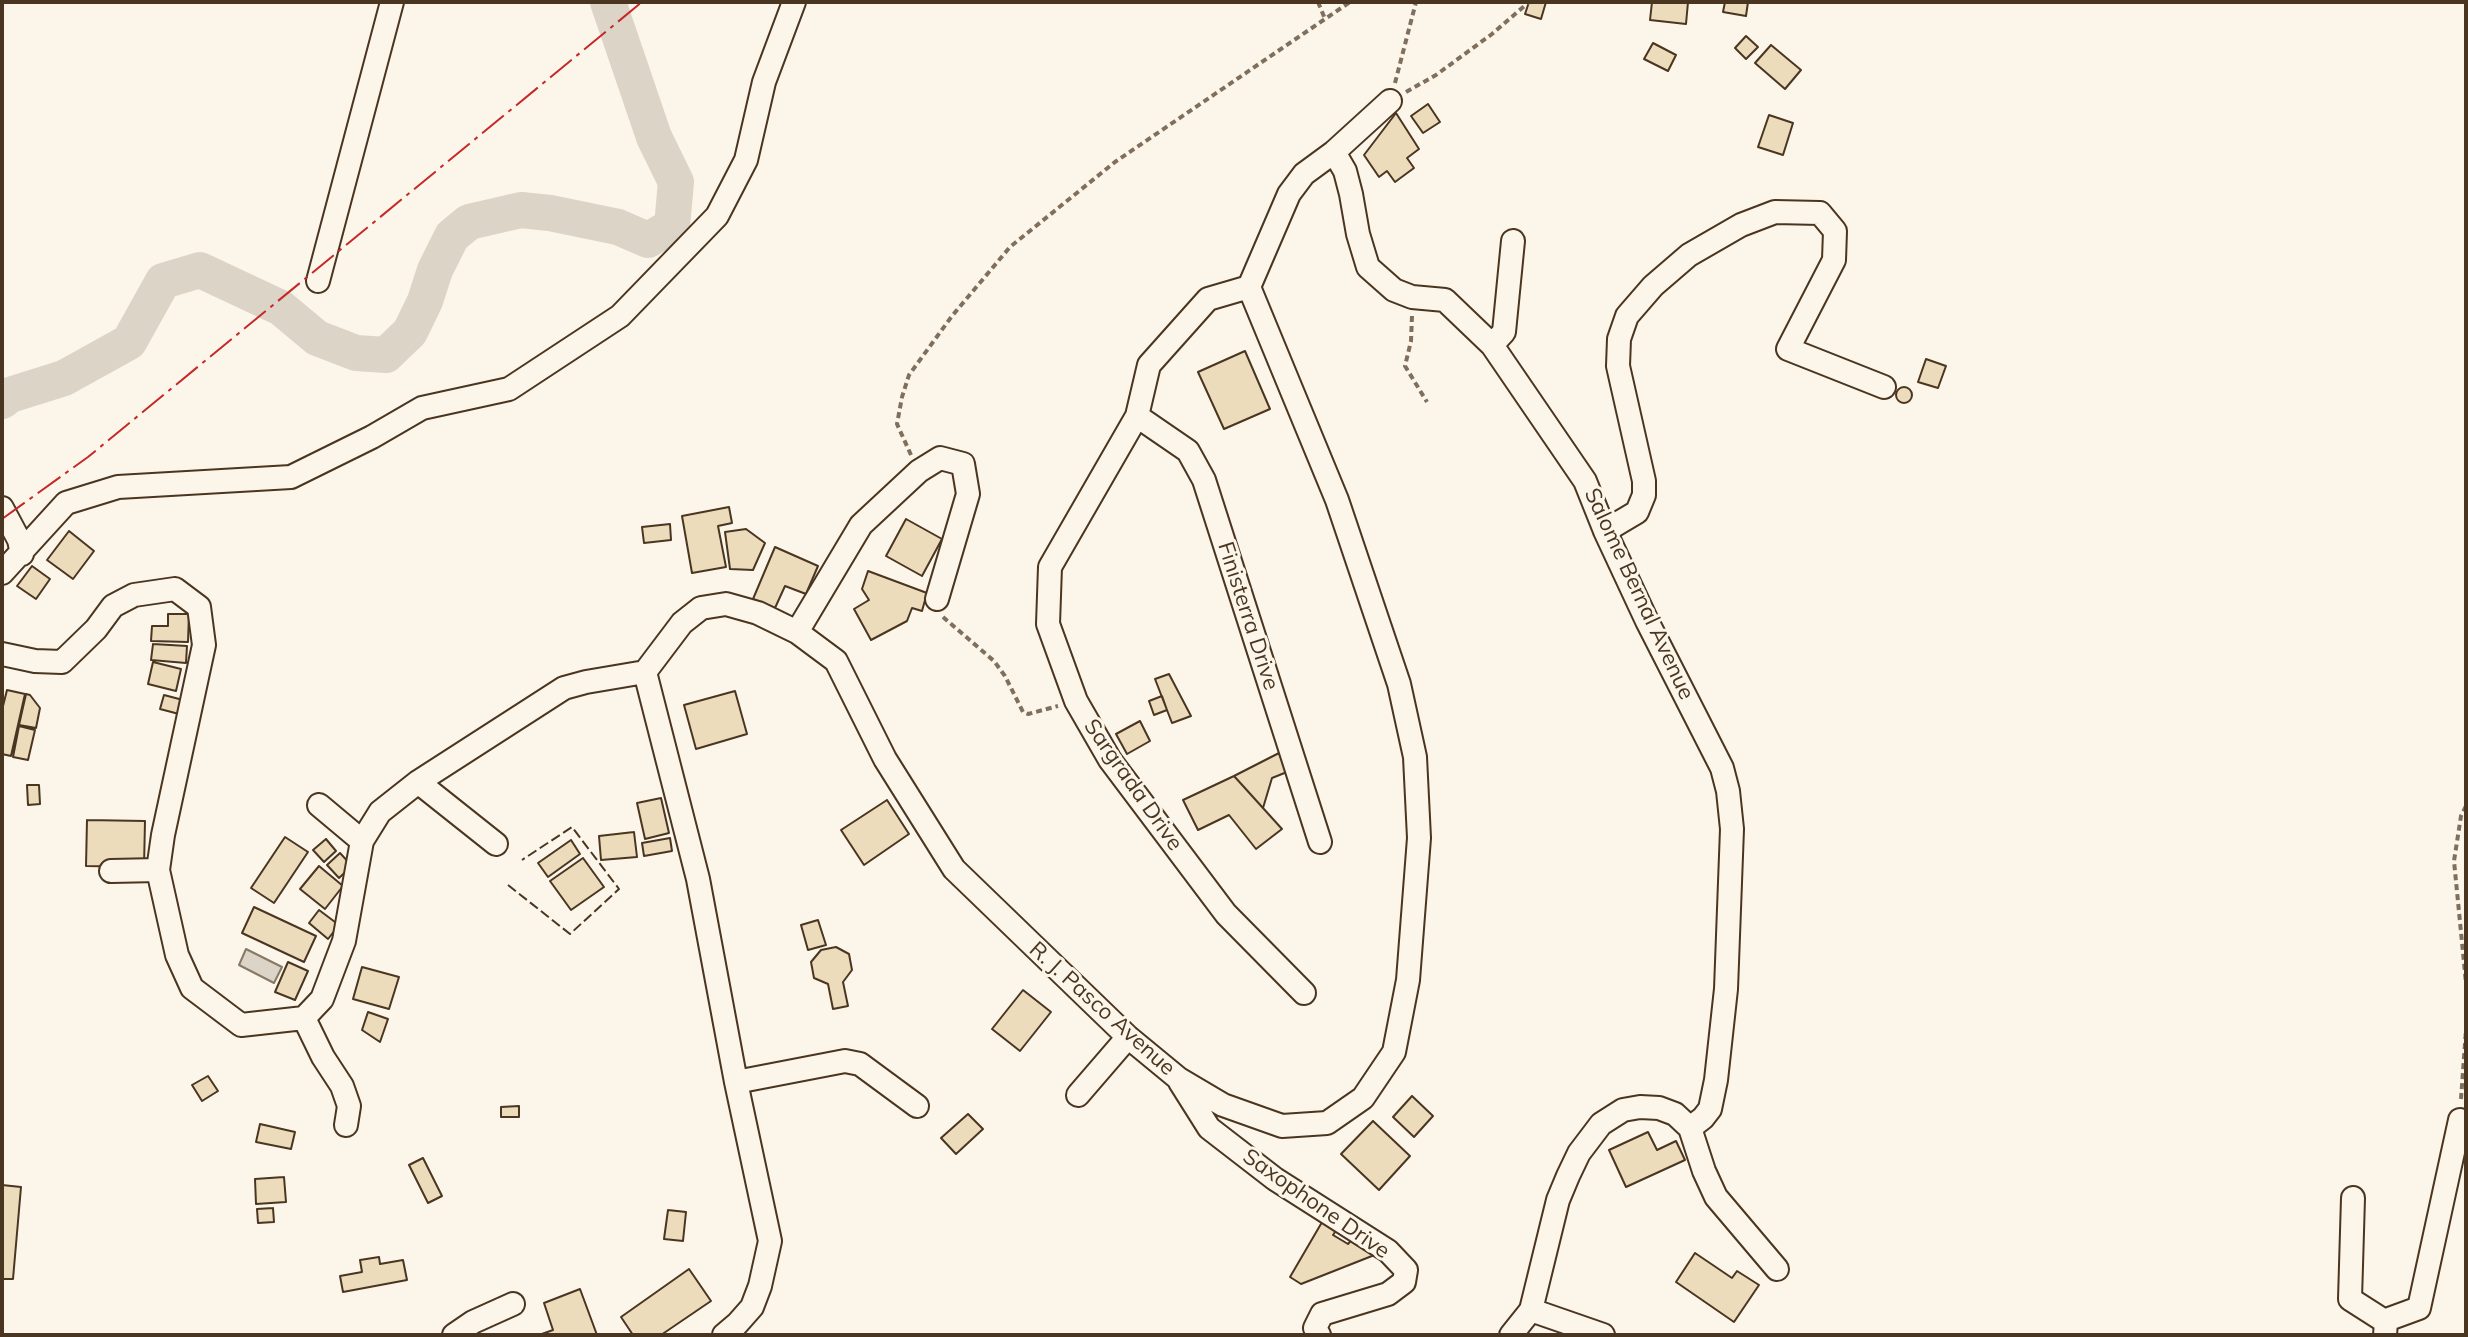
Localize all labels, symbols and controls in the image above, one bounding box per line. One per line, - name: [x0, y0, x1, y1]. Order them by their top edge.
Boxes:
- street label: Salome Bernal Avenue: [1578, 484, 1700, 704]
- street label: Finisterra Drive: [1212, 539, 1284, 693]
- street label: Sargrada Drive: [1078, 714, 1188, 856]
- street label: R. J. Pasco Avenue: [1024, 937, 1180, 1081]
- street label: Saxophone Drive: [1237, 1143, 1395, 1265]

